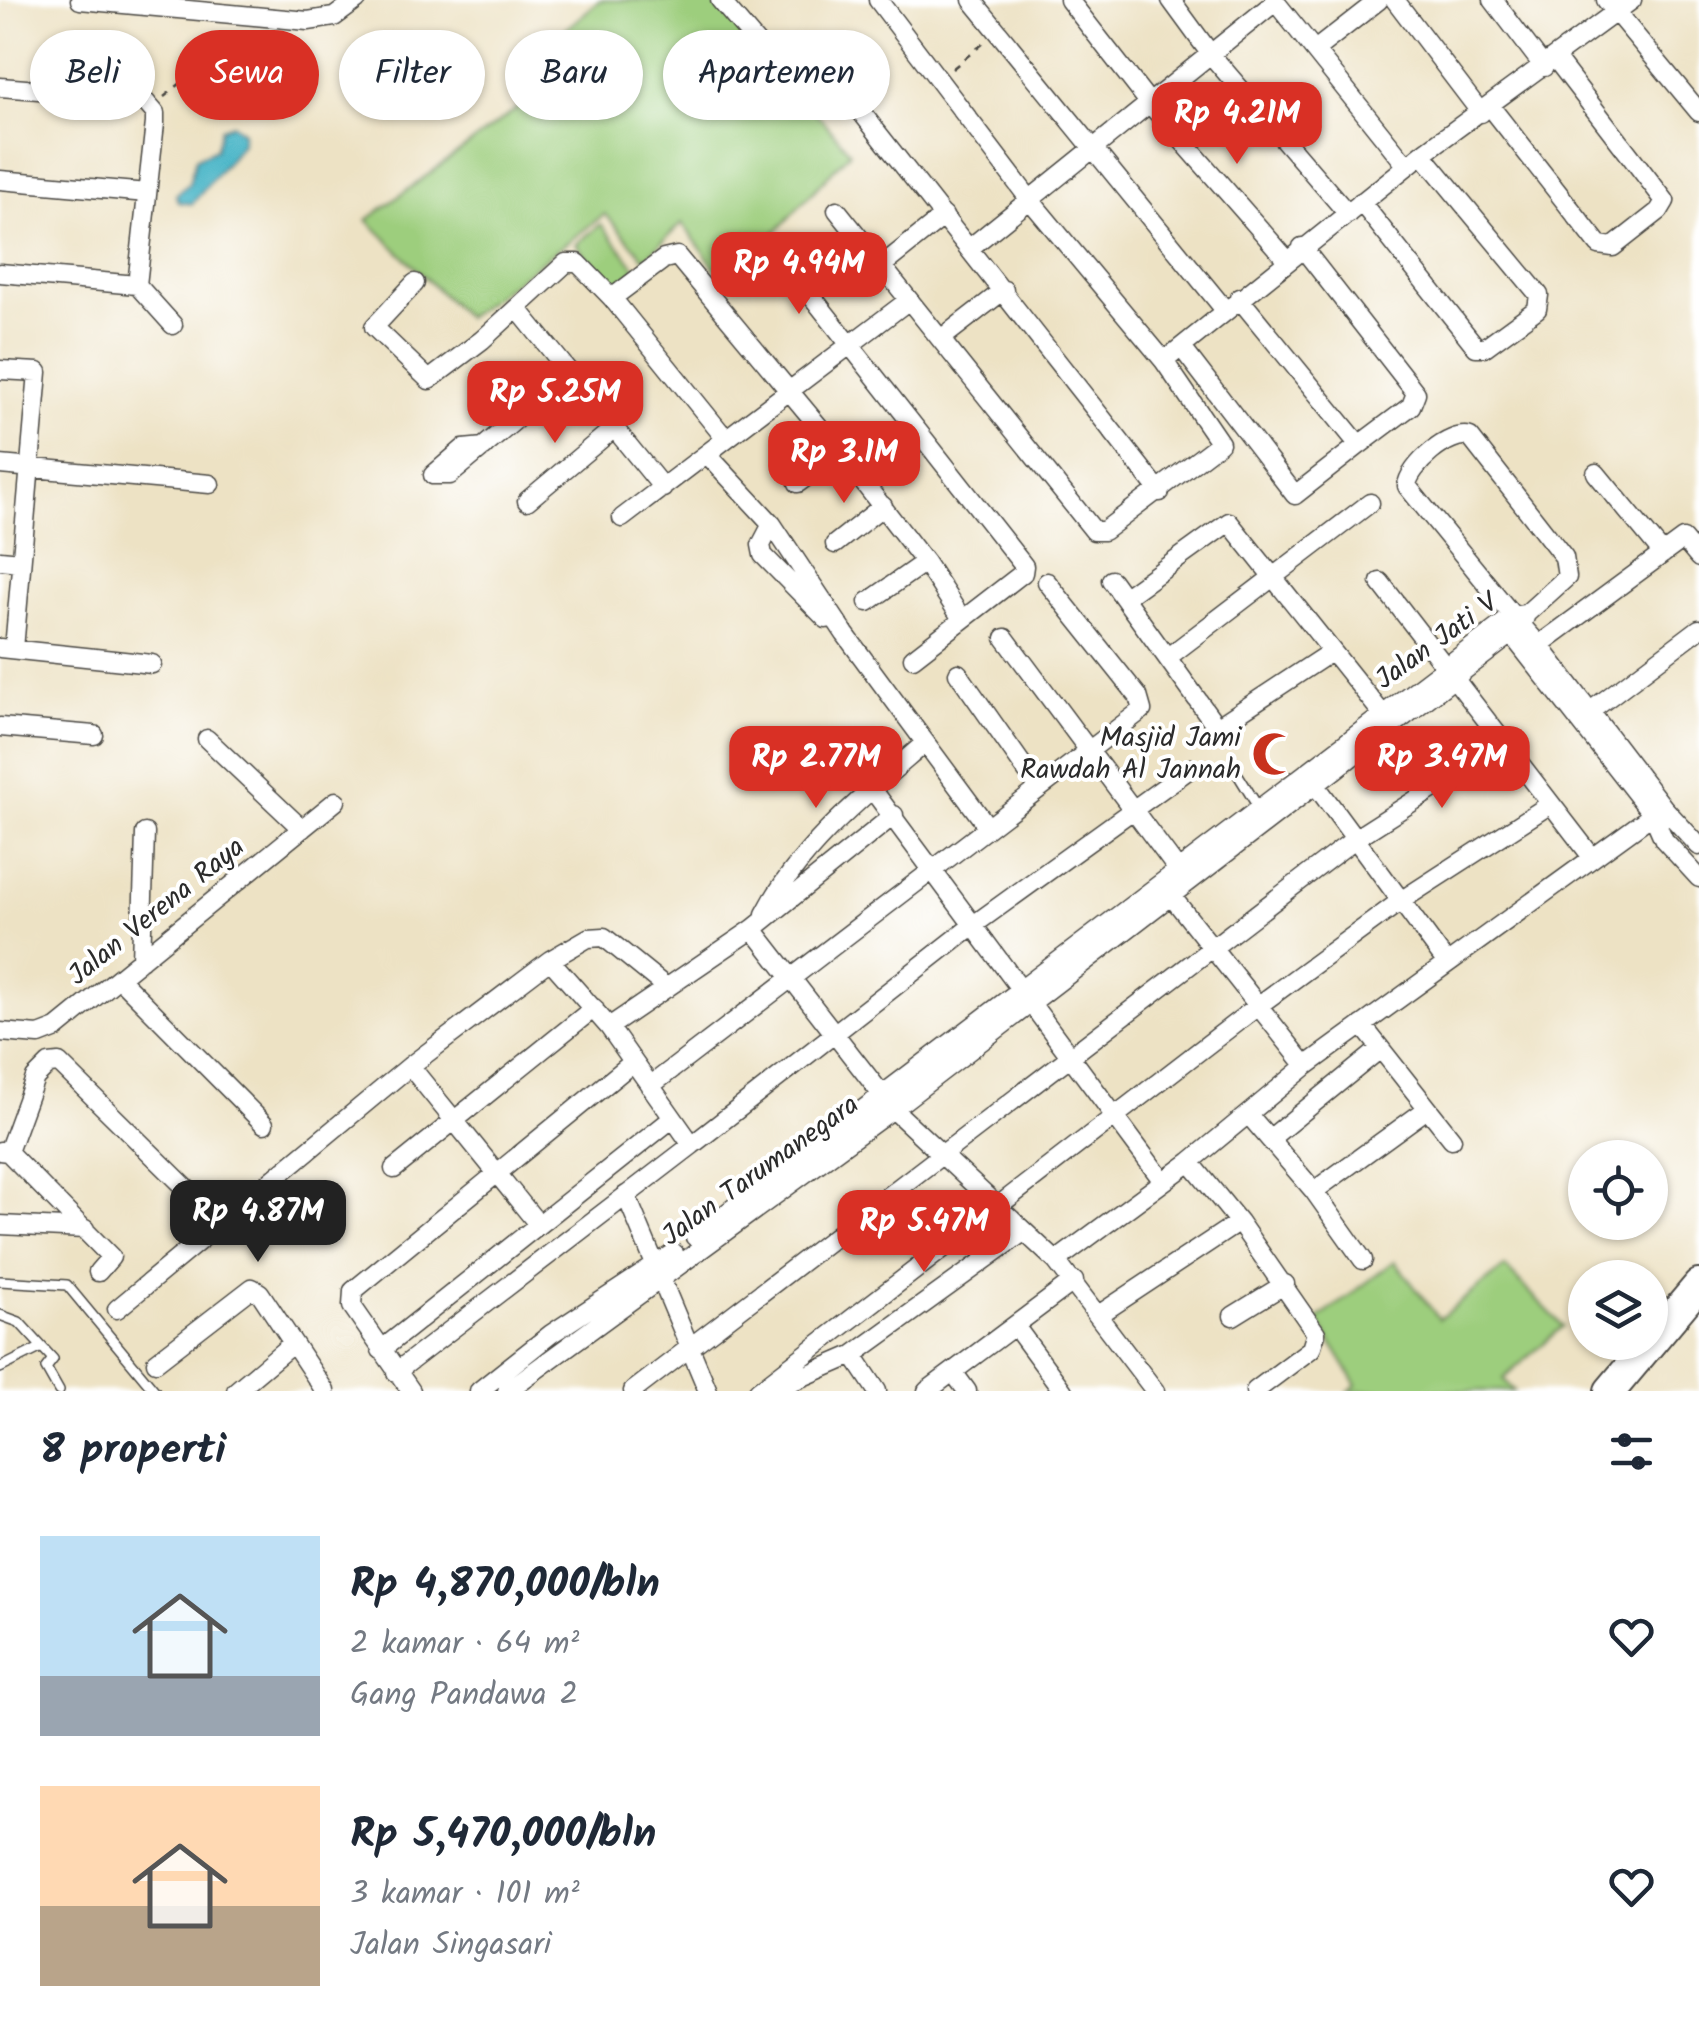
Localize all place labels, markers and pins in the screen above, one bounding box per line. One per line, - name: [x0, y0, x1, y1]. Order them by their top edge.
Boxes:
- pin: Rp 4.21M: [1134, 82, 1340, 167]
- pin: Rp 4.94M: [696, 232, 902, 317]
- pin: Rp 5.25M: [452, 361, 658, 446]
- pin: Rp 3.1M: [752, 421, 936, 506]
- place label: Masjid Jami Rawdah Al Jannah: [1020, 716, 1242, 793]
- pin: Rp 2.77M: [713, 726, 919, 811]
- pin: Rp 3.47M: [1339, 726, 1545, 811]
- mosque icon: Masjid Jami Rawdah Al Jannah: [1250, 730, 1298, 778]
- pin: Rp 4.87M: [155, 1180, 361, 1265]
- pin: Rp 5.47M: [821, 1190, 1027, 1275]

